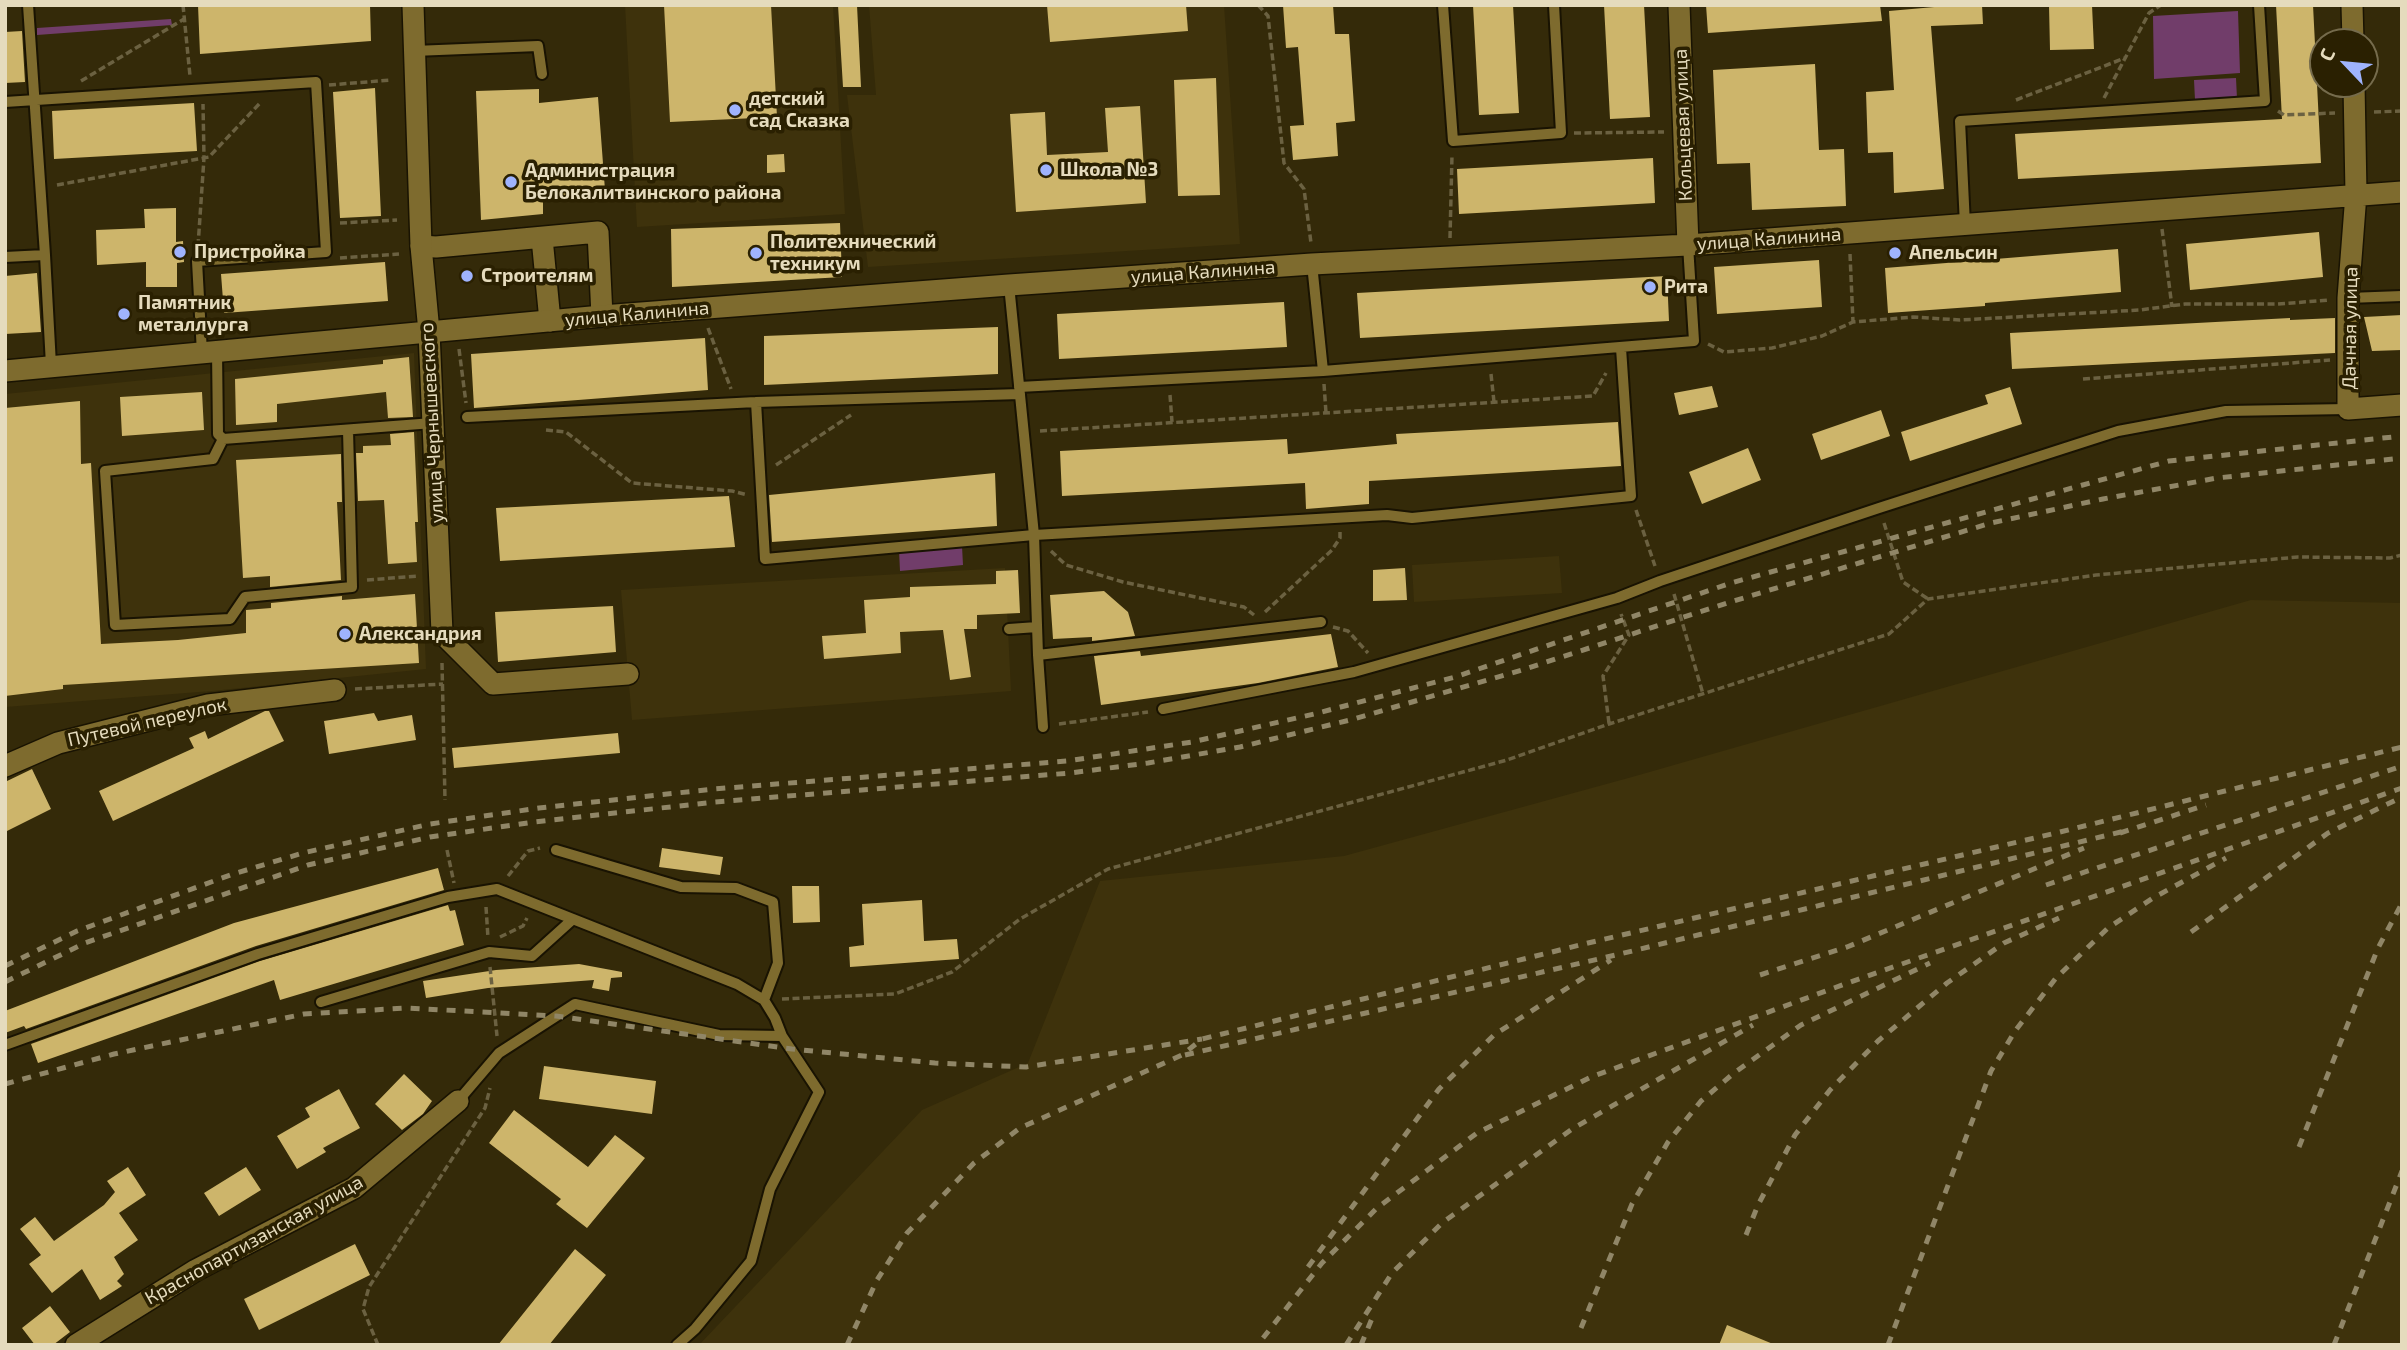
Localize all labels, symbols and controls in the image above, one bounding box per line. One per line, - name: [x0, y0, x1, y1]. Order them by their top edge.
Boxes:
- north arrow: [2309, 28, 2379, 98]
- text: С: [2314, 44, 2339, 65]
- street label: Кольцевая улица: [1669, 48, 1697, 202]
- place label: детский сад Сказка: [749, 88, 850, 132]
- marker: детский сад Сказка: [727, 102, 743, 118]
- place label: Школа №3: [1060, 159, 1158, 181]
- place label: Администрация Белокалитвинского района: [525, 160, 781, 204]
- marker: Школа №3: [1038, 162, 1054, 178]
- marker: Администрация Белокалитвинского района: [503, 174, 519, 190]
- street label: улица Калинина: [1696, 223, 1842, 255]
- place label: Политехнический техникум: [770, 231, 936, 275]
- place label: Пристройка: [194, 241, 306, 263]
- place label: Апельсин: [1909, 242, 1998, 264]
- marker: Пристройка: [172, 244, 188, 260]
- marker: Политехнический техникум: [748, 245, 764, 261]
- marker: Апельсин: [1887, 245, 1903, 261]
- street label: улица Калинина: [1130, 256, 1276, 288]
- place label: Строителям: [481, 265, 593, 287]
- street label: Дачная улица: [2338, 266, 2362, 390]
- marker: Строителям: [459, 268, 475, 284]
- place label: Рита: [1664, 276, 1708, 298]
- marker: Рита: [1642, 279, 1658, 295]
- place label: Памятник металлурга: [138, 292, 249, 336]
- street label: улица Калинина: [564, 296, 710, 332]
- marker: Памятник металлурга: [116, 306, 132, 322]
- street label: улица Чернышевского: [415, 322, 449, 524]
- place label: Александрия: [359, 623, 482, 645]
- marker: Александрия: [337, 626, 353, 642]
- street label: Путевой переулок: [65, 693, 229, 751]
- street label: Краснопартизанская улица: [141, 1170, 367, 1310]

